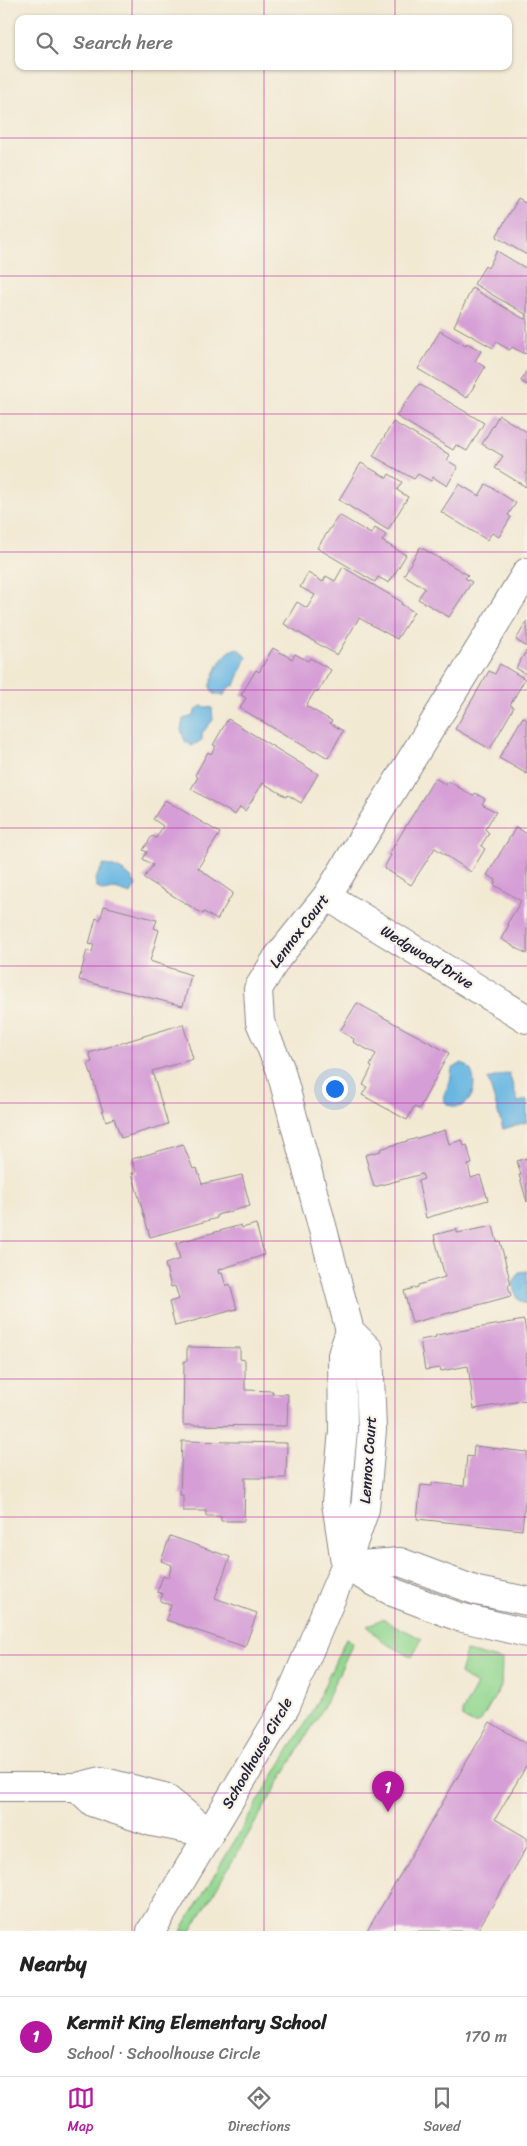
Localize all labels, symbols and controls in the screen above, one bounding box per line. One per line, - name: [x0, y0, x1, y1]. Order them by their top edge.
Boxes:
- search box: [15, 15, 512, 70]
- text: Search here: [73, 26, 173, 59]
- icon: search: [33, 29, 61, 57]
- street label: Lennox Court: [262, 888, 336, 974]
- street label: Wedgwood Drive: [375, 918, 479, 996]
- your location: [322, 1076, 348, 1102]
- street label: Lennox Court: [352, 1415, 384, 1505]
- street label: Schoolhouse Circle: [214, 1692, 300, 1814]
- pin: 1: [372, 1771, 404, 1812]
- text: Nearby: [20, 1945, 86, 1983]
- text: Kermit King Elementary School: [67, 2006, 326, 2039]
- text: 1: [33, 2022, 39, 2051]
- text: 170 m: [464, 2022, 507, 2051]
- text: School · Schoolhouse Circle: [67, 2039, 260, 2068]
- tab: Map: [67, 2084, 95, 2139]
- tab: Directions: [228, 2084, 290, 2139]
- tab: Saved: [424, 2084, 460, 2139]

